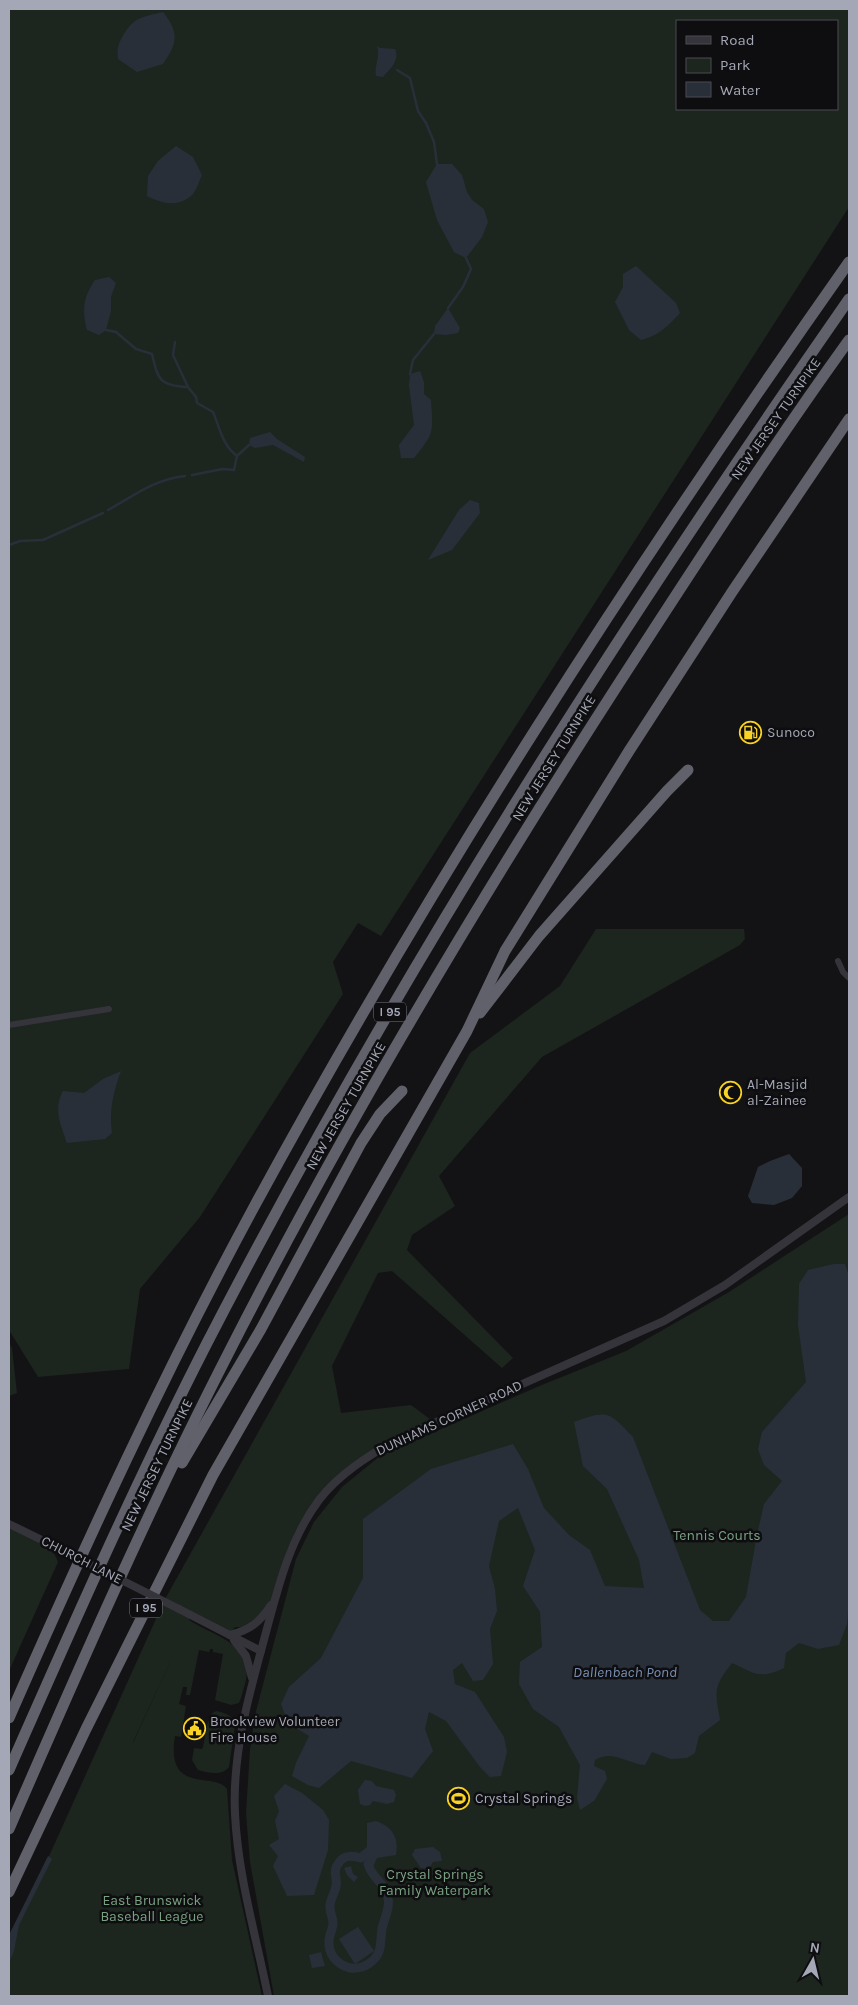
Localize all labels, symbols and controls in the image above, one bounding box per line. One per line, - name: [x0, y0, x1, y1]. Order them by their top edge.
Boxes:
- legend: [676, 20, 838, 110]
- text: Road: [720, 31, 755, 49]
- text: Park: [720, 56, 750, 74]
- text: Water: [720, 81, 761, 99]
- street label: NEW JERSEY TURNPIKE: [727, 355, 825, 483]
- street label: NEW JERSEY TURNPIKE: [508, 692, 600, 824]
- fuel station icon: Sunoco: [739, 720, 763, 744]
- place label: Sunoco: [767, 724, 815, 741]
- road number: I 95: [374, 1002, 406, 1022]
- street label: NEW JERSEY TURNPIKE: [302, 1039, 390, 1173]
- place label: Al-Masjid al-Zainee: [747, 1076, 808, 1109]
- mosque icon: Al-Masjid al-Zainee: [719, 1080, 743, 1104]
- street label: DUNHAMS CORNER ROAD: [373, 1377, 525, 1459]
- street label: NEW JERSEY TURNPIKE: [118, 1396, 196, 1534]
- park label: Tennis Courts: [673, 1527, 761, 1544]
- street label: CHURCH LANE: [39, 1532, 125, 1588]
- road number: I 95: [130, 1599, 162, 1618]
- water label: Dallenbach Pond: [573, 1663, 677, 1681]
- place label: Brookview Volunteer Fire House: [210, 1713, 340, 1746]
- public building icon: Brookview Volunteer Fire House: [182, 1717, 206, 1741]
- sports icon: Crystal Springs: [447, 1786, 471, 1810]
- place label: Crystal Springs: [475, 1790, 572, 1807]
- park label: Crystal Springs Family Waterpark: [379, 1866, 491, 1899]
- park label: East Brunswick Baseball League: [100, 1892, 204, 1925]
- north arrow: [788, 1935, 838, 1985]
- text: N: [809, 1939, 821, 1957]

